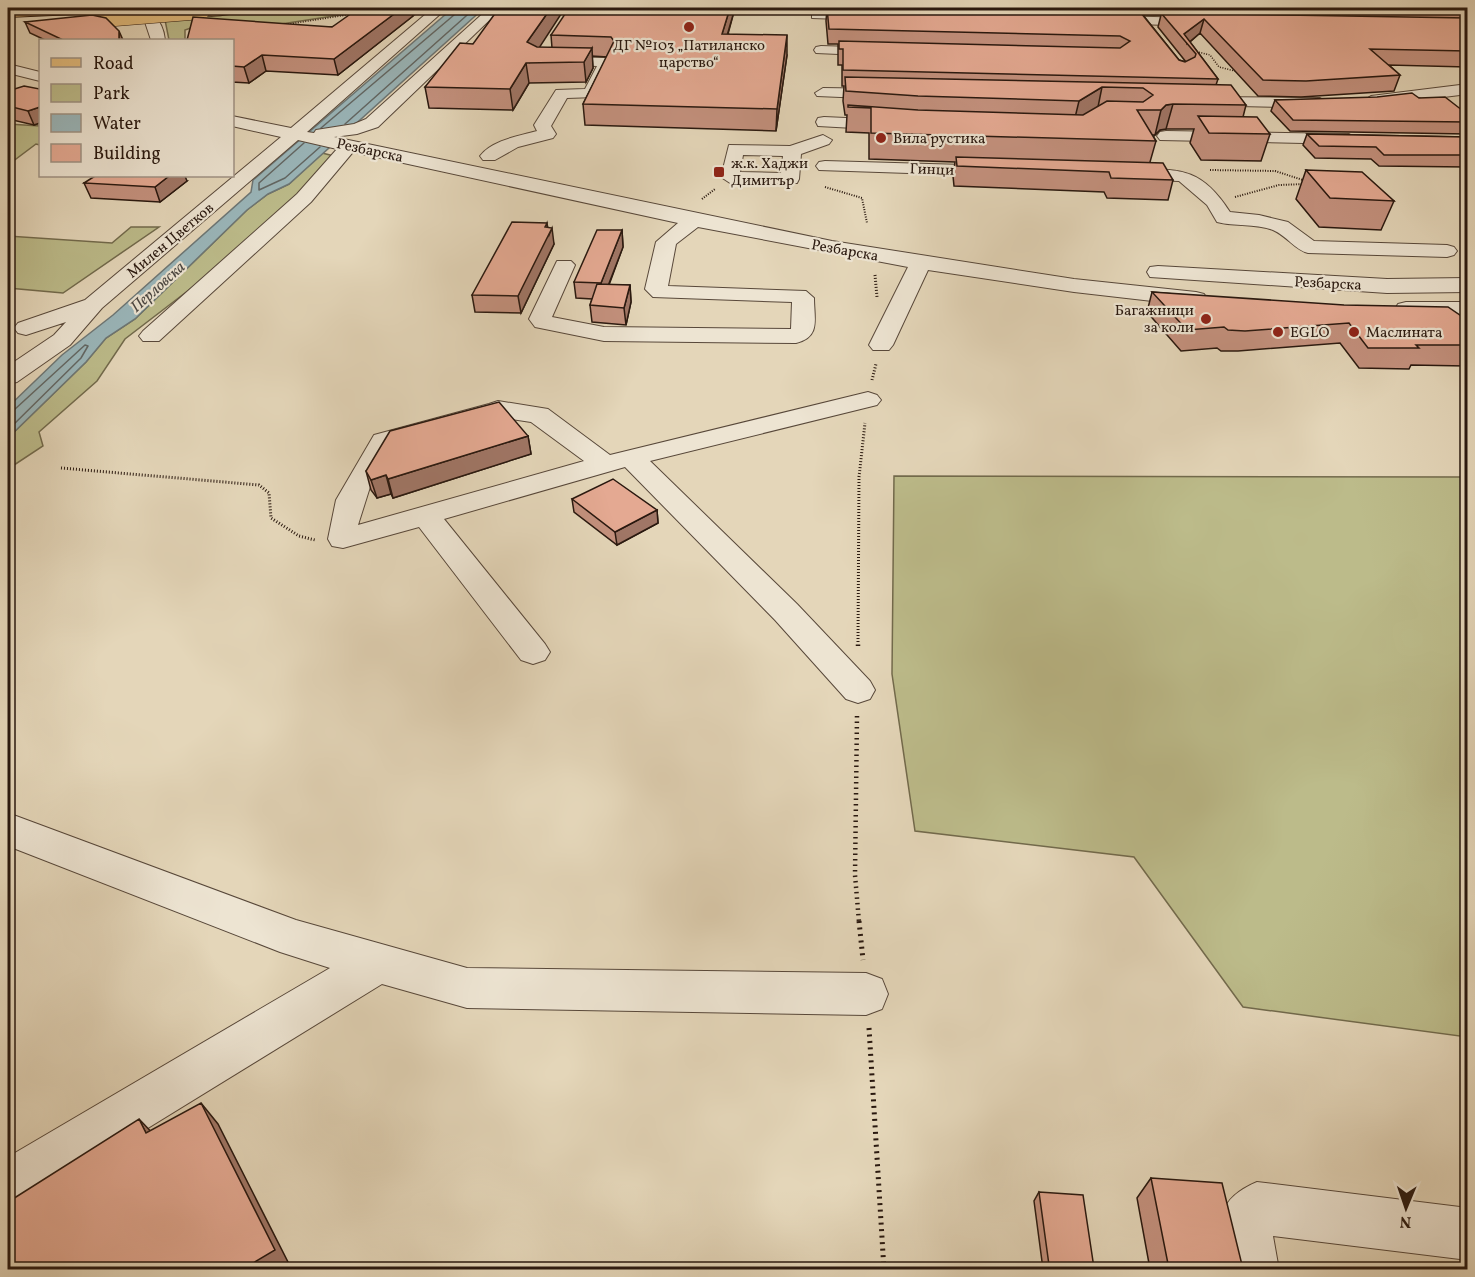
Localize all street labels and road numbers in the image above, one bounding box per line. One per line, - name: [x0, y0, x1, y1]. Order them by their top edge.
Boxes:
- street label: Резбарска: [334, 134, 405, 169]
- street label: Гинци: [909, 159, 955, 182]
- street label: Милен Цветков: [123, 198, 219, 284]
- street label: Резбарска: [810, 235, 880, 268]
- street label: Резбарска: [1294, 272, 1362, 297]

